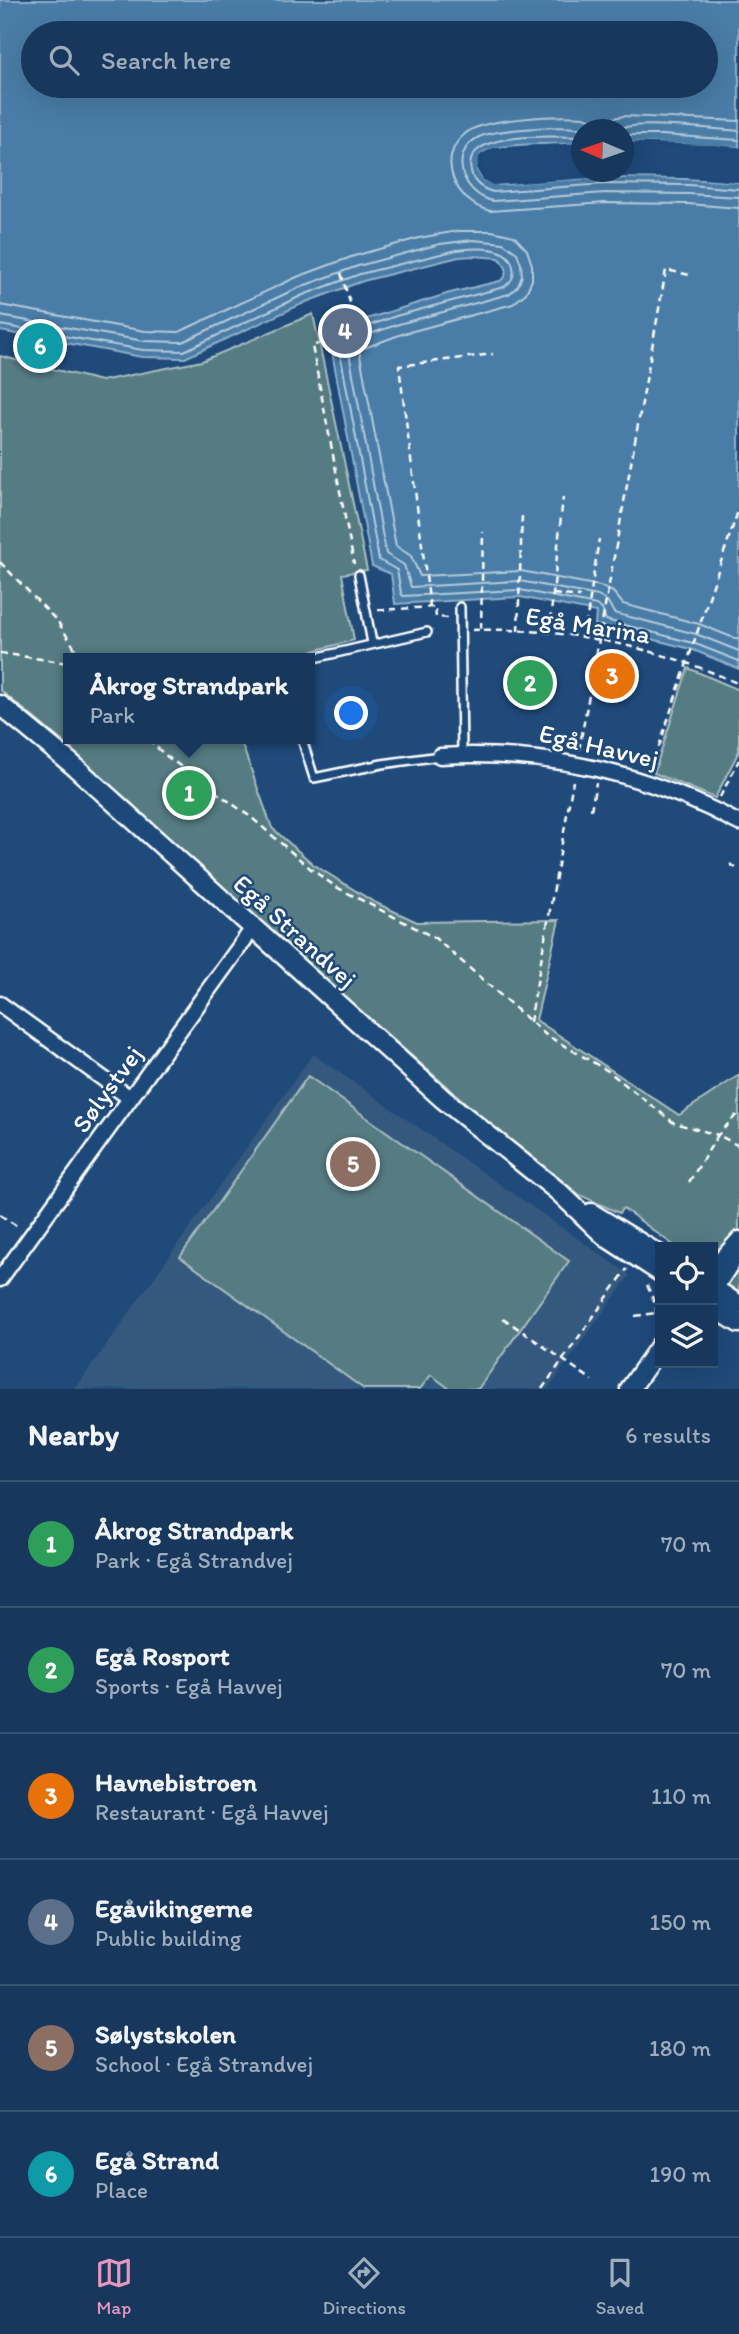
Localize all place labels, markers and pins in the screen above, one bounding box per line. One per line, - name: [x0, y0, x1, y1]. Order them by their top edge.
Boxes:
- pin: 4: [322, 305, 368, 357]
- pin: 6: [17, 320, 63, 372]
- pin: 3: [589, 650, 635, 702]
- pin: 2: [507, 657, 553, 709]
- pin: 1: [166, 767, 212, 819]
- pin: 5: [330, 1138, 376, 1190]

